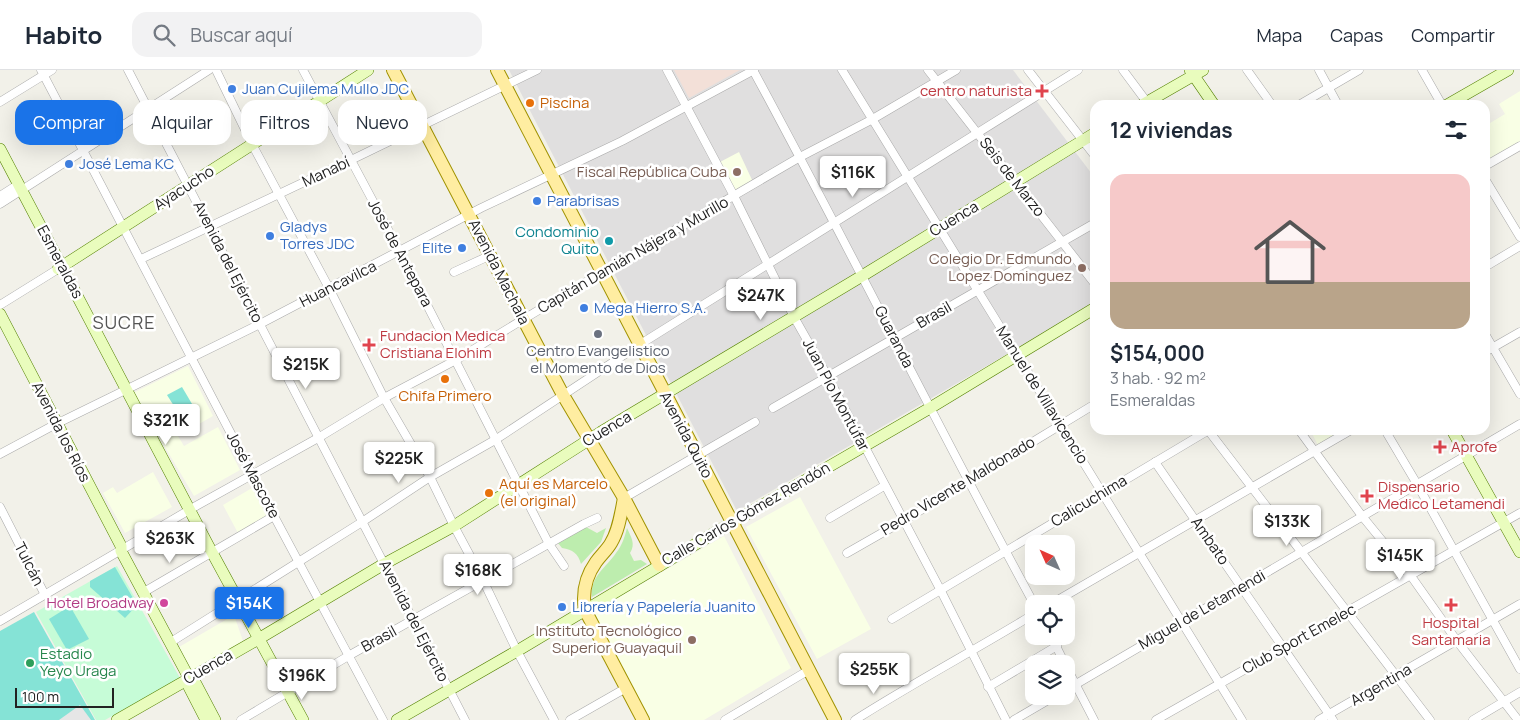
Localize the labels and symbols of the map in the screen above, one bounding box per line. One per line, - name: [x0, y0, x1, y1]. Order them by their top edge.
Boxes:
- place label: Juan Cujilema Mullo JDC: [242, 78, 410, 99]
- place label: centro naturista: [920, 80, 1032, 101]
- marker: Juan Cujilema Mullo JDC: [226, 83, 238, 95]
- marker: centro naturista: [1036, 85, 1048, 97]
- place label: Piscina: [540, 92, 589, 113]
- marker: Piscina: [524, 97, 536, 109]
- street label: Seis de Marzo: [975, 133, 1050, 221]
- street label: Manabí: [298, 151, 354, 192]
- place label: José Lema KC: [79, 153, 174, 174]
- pin: $116K: [818, 156, 888, 198]
- marker: José Lema KC: [63, 158, 75, 170]
- street label: Ayacucho: [149, 160, 218, 215]
- place label: Fiscal República Cuba: [577, 161, 727, 182]
- marker: Fiscal República Cuba: [731, 166, 743, 178]
- place label: Parabrisas: [547, 190, 619, 211]
- street label: Capitán Damián Nájera y Murillo: [533, 191, 732, 318]
- street label: José de Antepara: [363, 195, 438, 310]
- marker: Parabrisas: [531, 195, 543, 207]
- street label: Cuenca: [925, 196, 982, 241]
- street label: Avenida del Ejército: [189, 197, 268, 326]
- street label: Avenida Machala: [464, 215, 535, 328]
- place label: Gladys Torres JDC: [280, 216, 355, 254]
- place label: Condominio Quito: [515, 221, 599, 259]
- street label: Esmeraldas: [32, 222, 89, 302]
- marker: Gladys Torres JDC: [264, 230, 276, 242]
- marker: Condominio Quito: [603, 235, 615, 247]
- place label: Elite: [422, 237, 452, 258]
- marker: Elite: [456, 242, 468, 254]
- place label: Colegio Dr. Edmundo Lopez Dominguez: [929, 248, 1072, 286]
- street label: Huancavilca: [296, 255, 380, 312]
- marker: Colegio Dr. Edmundo Lopez Dominguez: [1076, 262, 1088, 274]
- pin: $247K: [726, 278, 796, 321]
- street label: Brasil: [912, 296, 955, 333]
- place label: Mega Hierro S.A.: [594, 297, 707, 318]
- marker: Mega Hierro S.A.: [578, 302, 590, 314]
- street label: Guaranda: [870, 302, 919, 372]
- district label: SUCRE: [92, 310, 156, 334]
- street label: Manuel de Villavicencio: [991, 322, 1094, 468]
- place label: Fundacion Medica Cristiana Elohim: [380, 325, 505, 363]
- marker: Centro Evangelistico el Momento de Dios: [592, 328, 604, 340]
- street label: Juan Pío Montúfar: [798, 335, 875, 455]
- marker: Fundacion Medica Cristiana Elohim: [362, 338, 376, 352]
- place label: Centro Evangelistico el Momento de Dios: [526, 340, 670, 378]
- pin: $215K: [271, 348, 341, 390]
- marker: Chifa Primero: [439, 373, 451, 385]
- street label: Avenida los Ríos: [27, 378, 96, 486]
- place label: Chifa Primero: [398, 385, 492, 406]
- street label: Avenida Quito: [655, 388, 718, 482]
- pin: $321K: [131, 404, 201, 446]
- street label: Cuenca: [578, 406, 635, 451]
- street label: José Mascote: [222, 428, 285, 522]
- street label: Pedro Vicente Maldonado: [877, 431, 1039, 540]
- place label: Aprofe: [1451, 436, 1498, 457]
- marker: Aprofe: [1433, 440, 1447, 454]
- pin: $225K: [364, 442, 434, 484]
- street label: Calle Carlos Gómez Rendón: [658, 457, 834, 570]
- street label: Calicuchima: [1047, 470, 1131, 531]
- place label: Aquí es Marcelo (el original): [499, 473, 608, 511]
- place label: Dispensario Medico Letamendi: [1378, 476, 1505, 514]
- marker: Aquí es Marcelo (el original): [483, 487, 495, 499]
- marker: Dispensario Medico Letamendi: [1360, 489, 1374, 503]
- pin: $133K: [1252, 504, 1322, 547]
- street label: Ambato: [1186, 513, 1235, 569]
- pin: $263K: [135, 522, 205, 564]
- north arrow: [1025, 535, 1075, 585]
- street label: Tulcán: [10, 538, 49, 589]
- pin: $145K: [1365, 538, 1435, 581]
- pin: $168K: [443, 554, 513, 596]
- street label: Avenida del Ejército: [375, 556, 454, 685]
- street label: Miguel de Letamendi: [1135, 565, 1269, 654]
- pin: $154K: [214, 586, 284, 629]
- place label: Hotel Broadway: [46, 592, 154, 613]
- place label: Librería y Papelería Juanito: [572, 596, 756, 617]
- marker: Hotel Broadway: [158, 597, 170, 609]
- marker: Hospital Santamaria: [1444, 598, 1458, 612]
- street label: Club Sport Emelec: [1238, 599, 1359, 679]
- marker: Librería y Papelería Juanito: [556, 601, 568, 613]
- place label: Hospital Santamaria: [1411, 612, 1491, 650]
- street label: Brasil: [357, 620, 400, 657]
- place label: Instituto Tecnológico Superior Guayaquil: [535, 620, 682, 658]
- marker: Instituto Tecnológico Superior Guayaquil: [686, 634, 698, 646]
- place label: Estadio Yeyo Uraga: [40, 643, 116, 681]
- street label: Cuenca: [179, 644, 236, 689]
- pin: $255K: [839, 652, 909, 695]
- marker: Estadio Yeyo Uraga: [24, 657, 36, 669]
- pin: $196K: [267, 658, 337, 701]
- street label: Argentina: [1346, 659, 1415, 711]
- scale bar: [15, 685, 114, 708]

